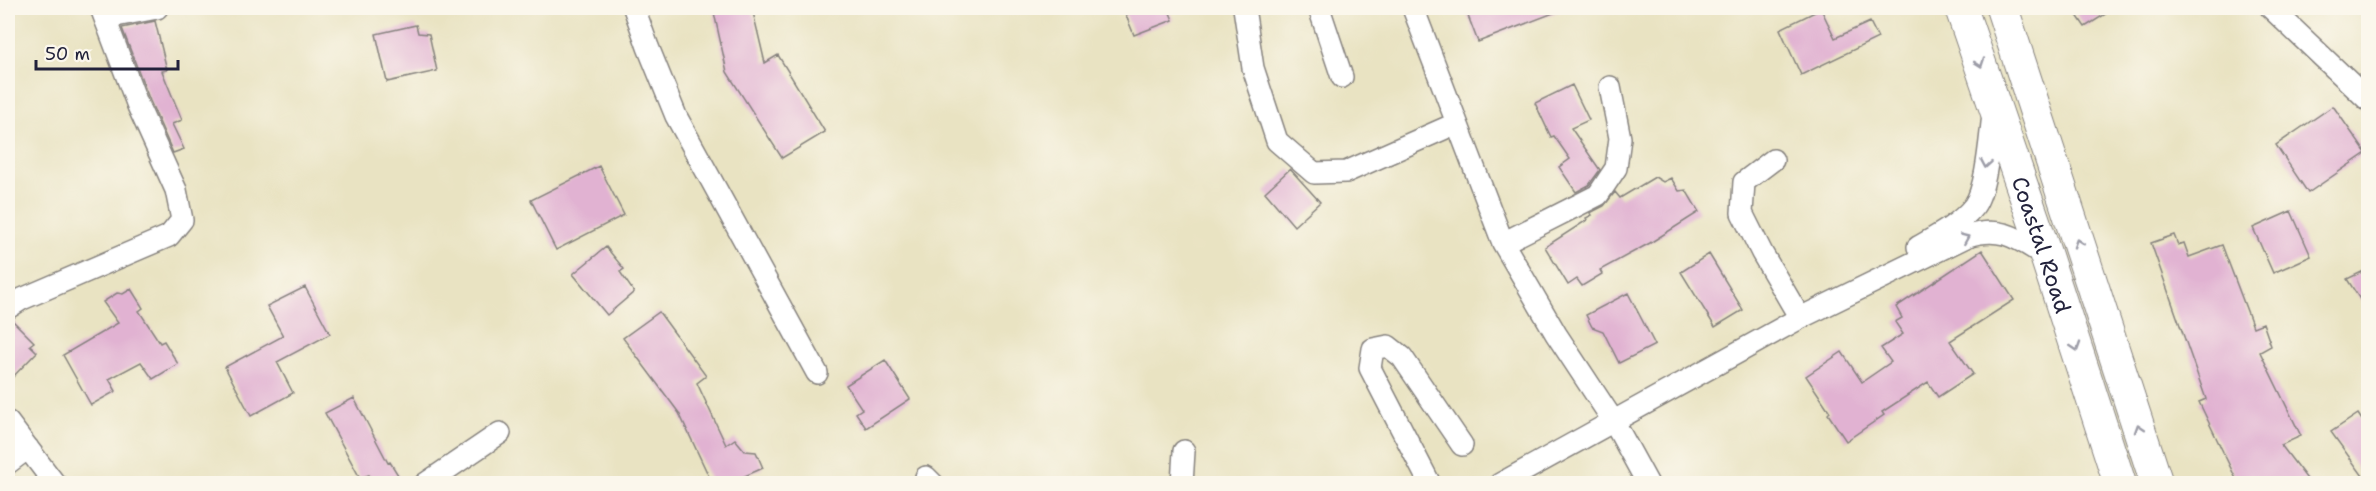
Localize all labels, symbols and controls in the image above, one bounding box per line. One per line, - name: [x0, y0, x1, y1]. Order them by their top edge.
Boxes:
- scale bar: [36, 33, 178, 71]
- text: 50 m: [45, 42, 90, 66]
- one-way arrow: [1973, 57, 1985, 68]
- one-way arrow: [1980, 159, 1993, 169]
- street label: Coastal Road: [2005, 173, 2078, 317]
- one-way arrow: [1959, 233, 1970, 245]
- one-way arrow: [2073, 238, 2086, 248]
- one-way arrow: [2069, 341, 2081, 352]
- one-way arrow: [2134, 423, 2146, 434]

